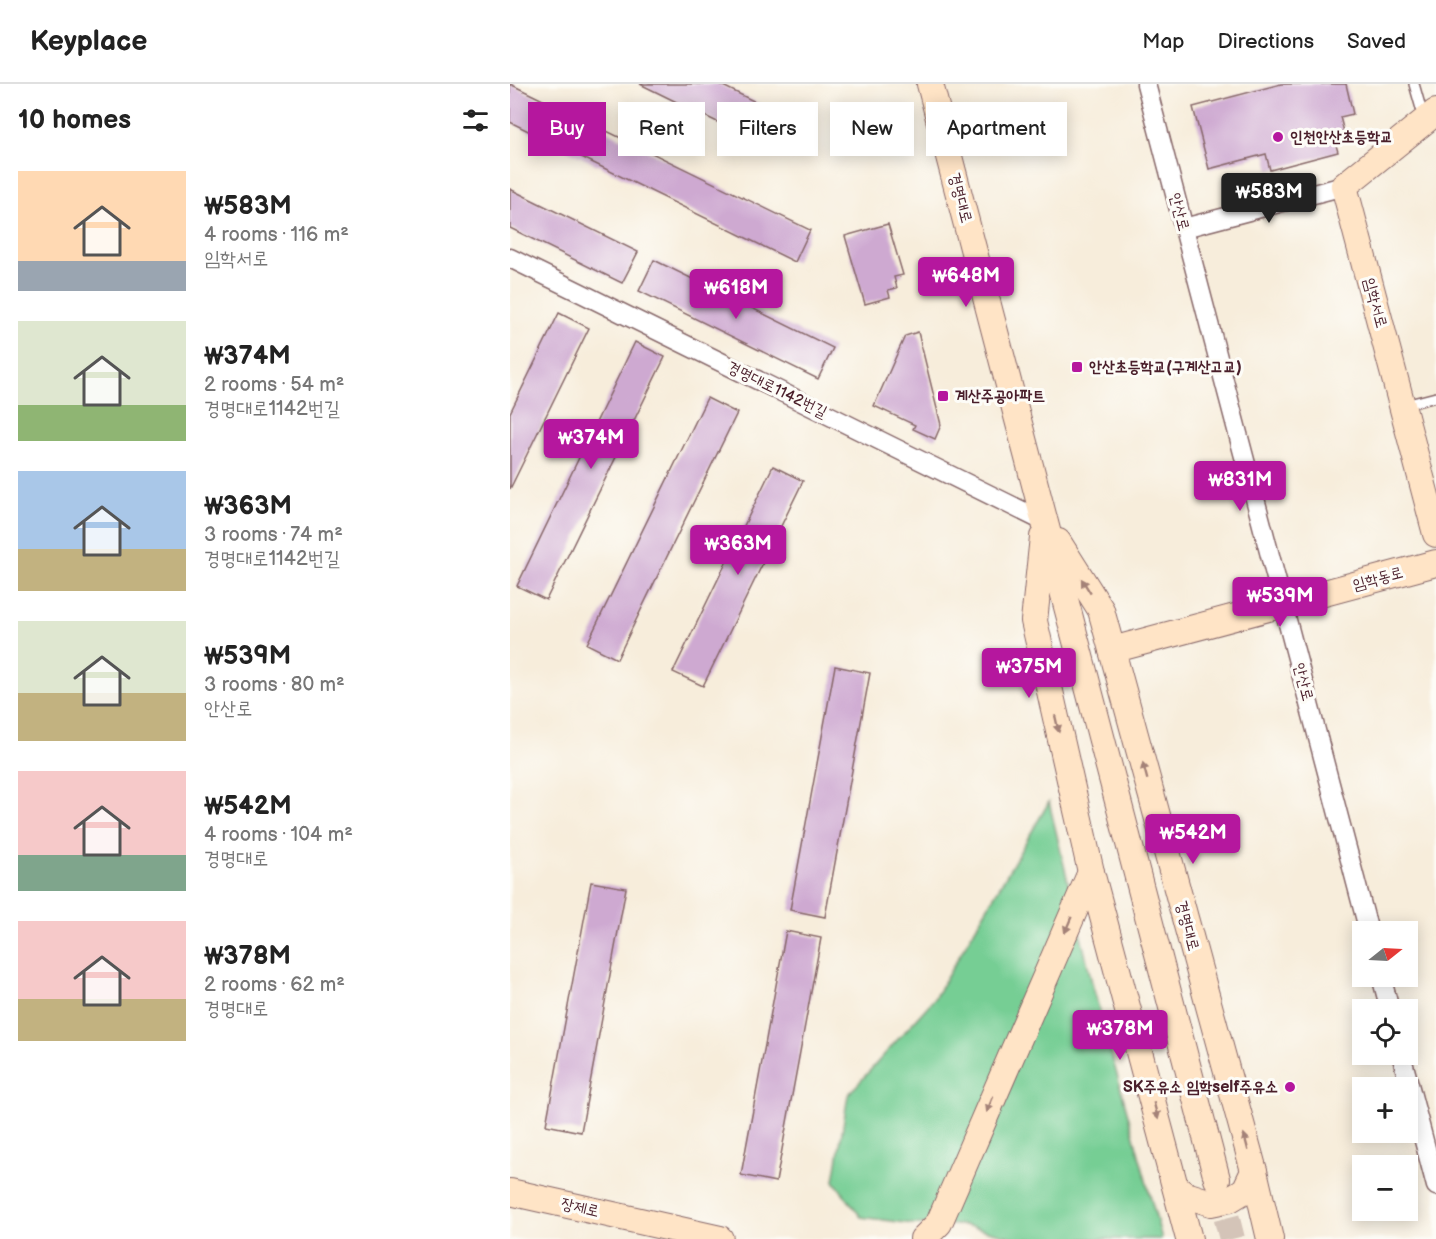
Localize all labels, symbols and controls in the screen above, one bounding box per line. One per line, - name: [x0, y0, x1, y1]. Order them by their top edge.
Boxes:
- text: Keyplace: [30, 25, 147, 58]
- text: Map: [1142, 29, 1185, 54]
- text: Directions: [1218, 29, 1314, 54]
- text: Saved: [1347, 29, 1406, 54]
- chip: Buy: [528, 102, 606, 156]
- chip: Rent: [618, 102, 705, 156]
- chip: Filters: [717, 102, 818, 156]
- chip: New: [830, 102, 914, 156]
- chip: Apartment: [926, 102, 1067, 156]
- icon: filters: [459, 104, 492, 137]
- text: 10 homes: [18, 105, 131, 136]
- place label: 인천안산초등학교: [1290, 128, 1393, 147]
- marker: 인천안산초등학교: [1271, 130, 1285, 144]
- street label: 경명대로: [944, 171, 976, 225]
- pin: ₩583M: [1227, 173, 1311, 224]
- text: ₩583M: [1235, 180, 1303, 204]
- text: ₩583M: [204, 191, 292, 222]
- street label: 안산로: [1165, 191, 1193, 233]
- icon: home: [66, 195, 138, 267]
- text: 4 rooms · 116 m²: [204, 223, 349, 247]
- text: 임학서로: [204, 247, 268, 271]
- pin: ₩648M: [924, 257, 1008, 308]
- text: ₩648M: [932, 264, 1000, 288]
- pin: ₩618M: [694, 269, 778, 320]
- text: ₩618M: [704, 276, 768, 300]
- street label: 임학서로: [1359, 276, 1391, 330]
- text: ₩374M: [204, 341, 291, 372]
- icon: home: [66, 345, 138, 417]
- street label: 경명대로1142번길: [724, 358, 830, 422]
- place label: 안산초등학교(구계산고교): [1089, 358, 1242, 377]
- marker: 안산초등학교(구계산고교): [1070, 360, 1084, 374]
- text: 2 rooms · 54 m²: [204, 373, 344, 397]
- place label: 계산주공아파트: [955, 387, 1045, 406]
- marker: 계산주공아파트: [936, 389, 950, 403]
- text: 경명대로1142번길: [204, 397, 340, 421]
- pin: ₩374M: [549, 419, 633, 470]
- text: ₩374M: [558, 426, 624, 450]
- pin: ₩831M: [1198, 461, 1282, 512]
- text: ₩831M: [1208, 468, 1272, 492]
- text: ₩363M: [204, 491, 292, 522]
- icon: home: [66, 495, 138, 567]
- text: 3 rooms · 74 m²: [204, 523, 343, 547]
- pin: ₩363M: [696, 525, 780, 576]
- text: ₩363M: [704, 532, 772, 556]
- text: 경명대로1142번길: [204, 547, 340, 571]
- street label: 임학동로: [1351, 563, 1405, 595]
- pin: ₩539M: [1238, 577, 1322, 628]
- one-way arrow: [1081, 578, 1092, 594]
- text: ₩539M: [1246, 584, 1314, 608]
- text: ₩539M: [204, 641, 291, 672]
- icon: home: [66, 645, 138, 717]
- pin: ₩375M: [987, 648, 1071, 699]
- text: ₩375M: [996, 655, 1062, 679]
- street label: 안산로: [1289, 661, 1317, 703]
- text: 3 rooms · 80 m²: [204, 673, 345, 697]
- text: 안산로: [204, 697, 252, 721]
- one-way arrow: [1053, 715, 1063, 733]
- one-way arrow: [1140, 762, 1149, 780]
- text: ₩542M: [204, 791, 292, 822]
- icon: home: [66, 795, 138, 867]
- pin: ₩542M: [1151, 814, 1235, 865]
- text: ₩542M: [1159, 821, 1227, 845]
- text: 4 rooms · 104 m²: [204, 823, 353, 847]
- text: 경명대로: [204, 847, 268, 871]
- street label: 경명대로: [1171, 899, 1203, 953]
- one-way arrow: [1063, 917, 1073, 935]
- north arrow: [1352, 921, 1418, 987]
- map controls: [1352, 921, 1418, 1221]
- text: ₩378M: [204, 941, 291, 972]
- icon: home: [66, 945, 138, 1017]
- text: 2 rooms · 62 m²: [204, 973, 345, 997]
- text: 경명대로: [204, 997, 268, 1021]
- button: locate: [1352, 999, 1418, 1065]
- pin: ₩378M: [1078, 1010, 1162, 1061]
- text: ₩378M: [1087, 1017, 1153, 1041]
- button: +: [1352, 1077, 1418, 1143]
- place label: SK주유소 임학self주유소: [1123, 1078, 1278, 1097]
- marker: SK주유소 임학self주유소: [1283, 1080, 1297, 1094]
- one-way arrow: [985, 1096, 995, 1114]
- one-way arrow: [1151, 1101, 1161, 1120]
- one-way arrow: [1241, 1132, 1250, 1150]
- button: −: [1352, 1155, 1418, 1221]
- street label: 장제로: [559, 1194, 601, 1222]

